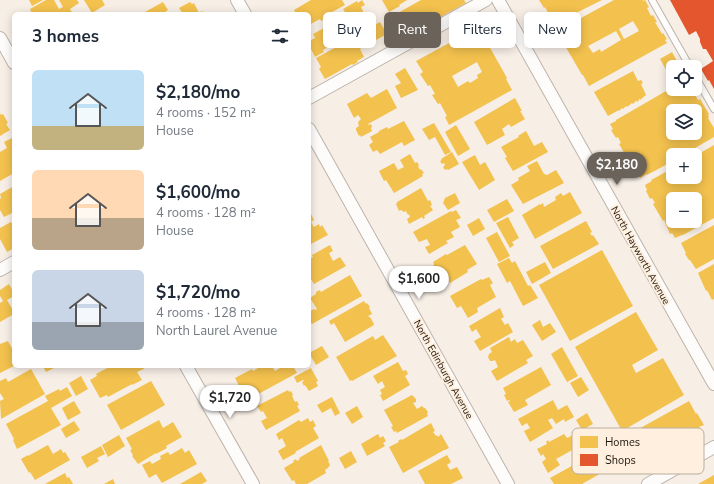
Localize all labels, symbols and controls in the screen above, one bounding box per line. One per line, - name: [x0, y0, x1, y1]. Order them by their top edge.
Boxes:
- chip: Buy: [323, 12, 376, 48]
- chip: Rent: [384, 12, 441, 48]
- chip: Filters: [449, 12, 516, 48]
- chip: New: [524, 12, 581, 48]
- text: 3 homes: [32, 25, 99, 48]
- icon: filters: [269, 25, 291, 47]
- map controls: [666, 60, 702, 228]
- button: locate: [666, 60, 702, 96]
- text: $2,180/mo: [156, 81, 240, 104]
- icon: home: [64, 86, 112, 134]
- text: 4 rooms · 152 m²: [156, 104, 256, 122]
- button: layers: [666, 104, 702, 140]
- text: House: [156, 122, 194, 140]
- button: +: [666, 148, 702, 184]
- pin: $2,180: [584, 152, 650, 186]
- text: $2,180: [596, 156, 638, 174]
- text: $1,600/mo: [156, 181, 240, 204]
- icon: home: [64, 186, 112, 234]
- button: −: [666, 192, 702, 228]
- text: 4 rooms · 128 m²: [156, 204, 256, 222]
- street label: North Hayworth Avenue: [607, 204, 673, 307]
- text: House: [156, 222, 194, 240]
- pin: $1,600: [386, 266, 452, 300]
- text: $1,600: [398, 270, 440, 288]
- text: $1,720/mo: [156, 281, 240, 304]
- icon: home: [64, 286, 112, 334]
- text: 4 rooms · 128 m²: [156, 304, 256, 322]
- street label: North Edinburgh Avenue: [410, 317, 476, 422]
- text: North Laurel Avenue: [156, 322, 277, 340]
- pin: $1,720: [197, 385, 263, 419]
- text: $1,720: [209, 389, 251, 407]
- legend: [572, 428, 704, 474]
- text: Homes: [605, 435, 640, 450]
- text: Shops: [605, 453, 636, 468]

